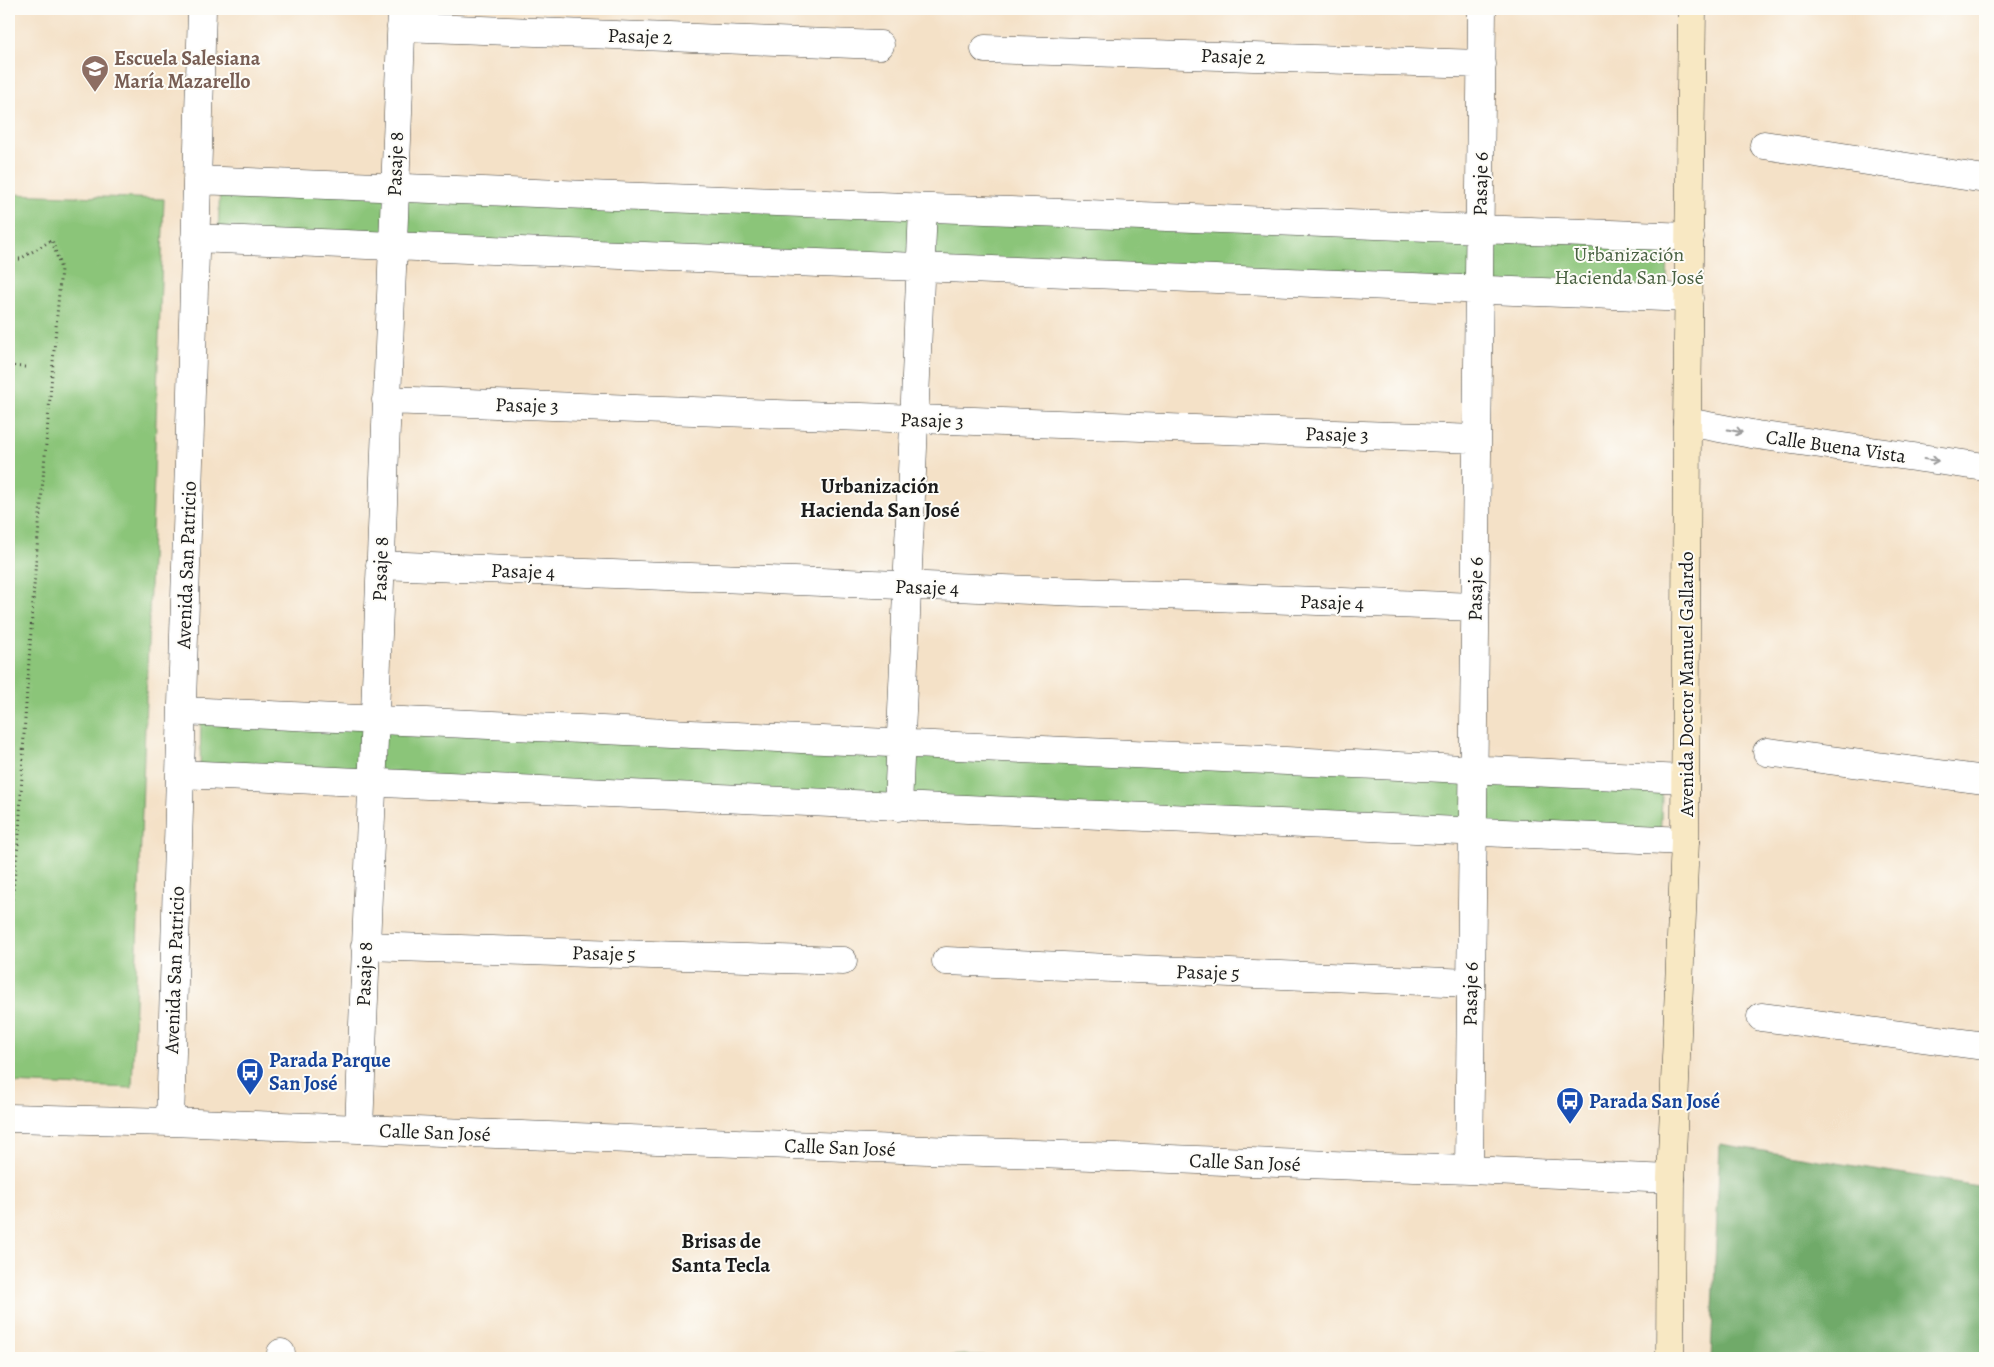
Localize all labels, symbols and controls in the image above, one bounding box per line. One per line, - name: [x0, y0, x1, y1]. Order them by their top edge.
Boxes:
- street label: Pasaje 2: [607, 22, 673, 51]
- street label: Pasaje 2: [1200, 42, 1266, 71]
- place label: Escuela Salesiana María Mazarello: [114, 45, 261, 95]
- school or university icon: Escuela Salesiana María Mazarello: [80, 54, 110, 93]
- street label: Pasaje 8: [381, 131, 410, 197]
- street label: Pasaje 6: [1466, 152, 1495, 216]
- park label: Urbanización Hacienda San José: [1554, 241, 1704, 291]
- street label: Pasaje 3: [495, 391, 559, 420]
- street label: Pasaje 3: [900, 406, 964, 435]
- street label: Pasaje 3: [1305, 420, 1369, 449]
- street label: Calle Buena Vista: [1764, 423, 1909, 470]
- one-way arrow: [1727, 427, 1743, 436]
- one-way arrow: [1922, 455, 1938, 465]
- district label: Urbanización Hacienda San José: [800, 472, 960, 524]
- street label: Avenida San Patricio: [170, 481, 203, 650]
- street label: Pasaje 8: [366, 536, 395, 602]
- street label: Avenida Doctor Manuel Gallardo: [1673, 551, 1700, 818]
- street label: Pasaje 4: [490, 557, 556, 586]
- street label: Pasaje 6: [1461, 557, 1490, 621]
- street label: Pasaje 4: [894, 573, 960, 602]
- street label: Pasaje 4: [1299, 588, 1365, 617]
- street label: Avenida San Patricio: [158, 886, 191, 1055]
- street label: Pasaje 5: [572, 939, 636, 968]
- street label: Pasaje 8: [350, 941, 379, 1007]
- street label: Pasaje 5: [1176, 958, 1240, 987]
- street label: Pasaje 6: [1456, 962, 1485, 1026]
- place label: Parada Parque San José: [269, 1047, 391, 1097]
- bus stop icon: Parada Parque San José: [235, 1057, 265, 1096]
- bus stop icon: Parada San José: [1555, 1086, 1585, 1125]
- place label: Parada San José: [1589, 1088, 1720, 1115]
- street label: Calle San José: [379, 1117, 491, 1148]
- street label: Calle San José: [784, 1132, 896, 1163]
- street label: Calle San José: [1189, 1147, 1301, 1178]
- district label: Brisas de Santa Tecla: [672, 1227, 771, 1279]

